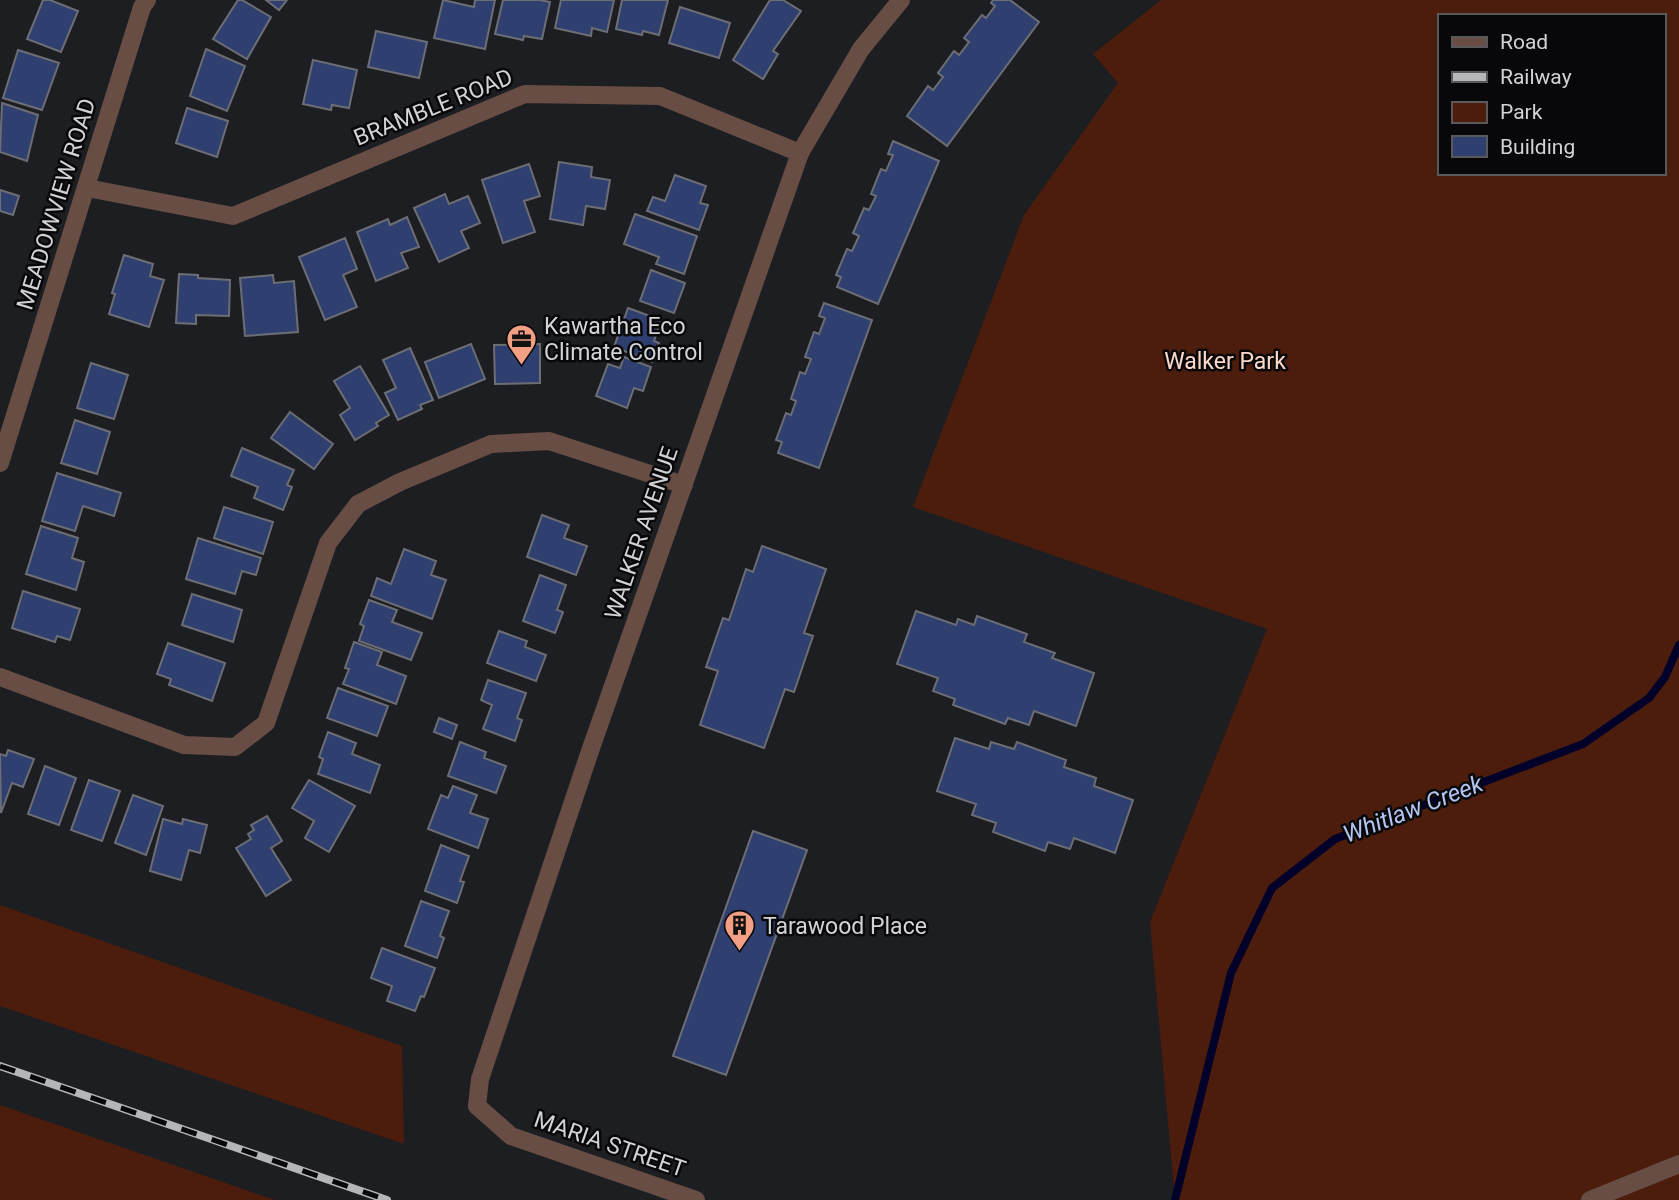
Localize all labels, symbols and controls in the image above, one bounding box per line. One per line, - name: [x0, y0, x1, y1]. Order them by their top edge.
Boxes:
- legend: [1438, 14, 1665, 175]
- text: Road: [1500, 30, 1548, 54]
- street label: BRAMBLE ROAD: [350, 63, 517, 152]
- text: Railway: [1500, 65, 1572, 89]
- street label: MEADOWVIEW ROAD: [11, 95, 101, 313]
- text: Park: [1500, 100, 1543, 124]
- text: Building: [1500, 135, 1575, 159]
- place label: Kawartha Eco Climate Control: [544, 313, 703, 366]
- office icon: Kawartha Eco Climate Control: [504, 322, 538, 366]
- park label: Walker Park: [1164, 348, 1286, 375]
- street label: WALKER AVENUE: [599, 443, 684, 623]
- water label: Whitlaw Creek: [1339, 769, 1488, 849]
- building icon: Tarawood Place: [723, 909, 757, 953]
- place label: Tarawood Place: [763, 913, 927, 940]
- street label: MARIA STREET: [531, 1106, 689, 1183]

